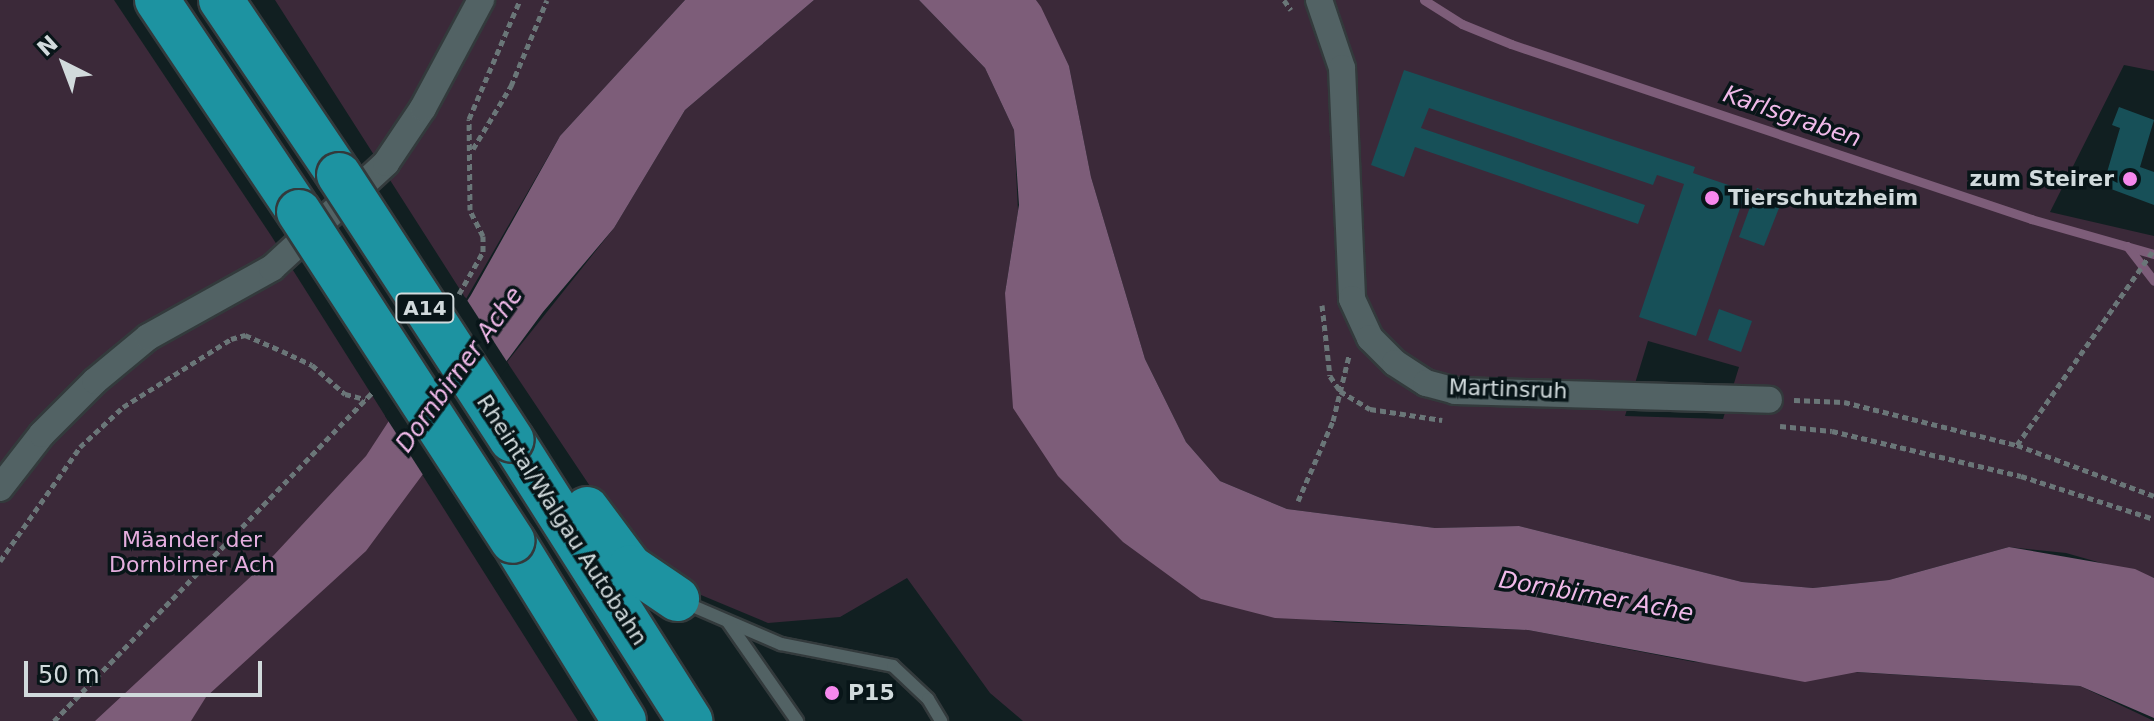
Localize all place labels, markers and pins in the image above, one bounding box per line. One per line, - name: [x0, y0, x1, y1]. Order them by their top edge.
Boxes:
- place label: zum Steirer: [1970, 166, 2114, 192]
- marker: zum Steirer: [2121, 170, 2139, 188]
- place label: Tierschutzheim: [1728, 185, 1918, 211]
- marker: Tierschutzheim: [1703, 189, 1721, 207]
- place label: P15: [848, 680, 895, 706]
- marker: P15: [823, 684, 841, 702]

